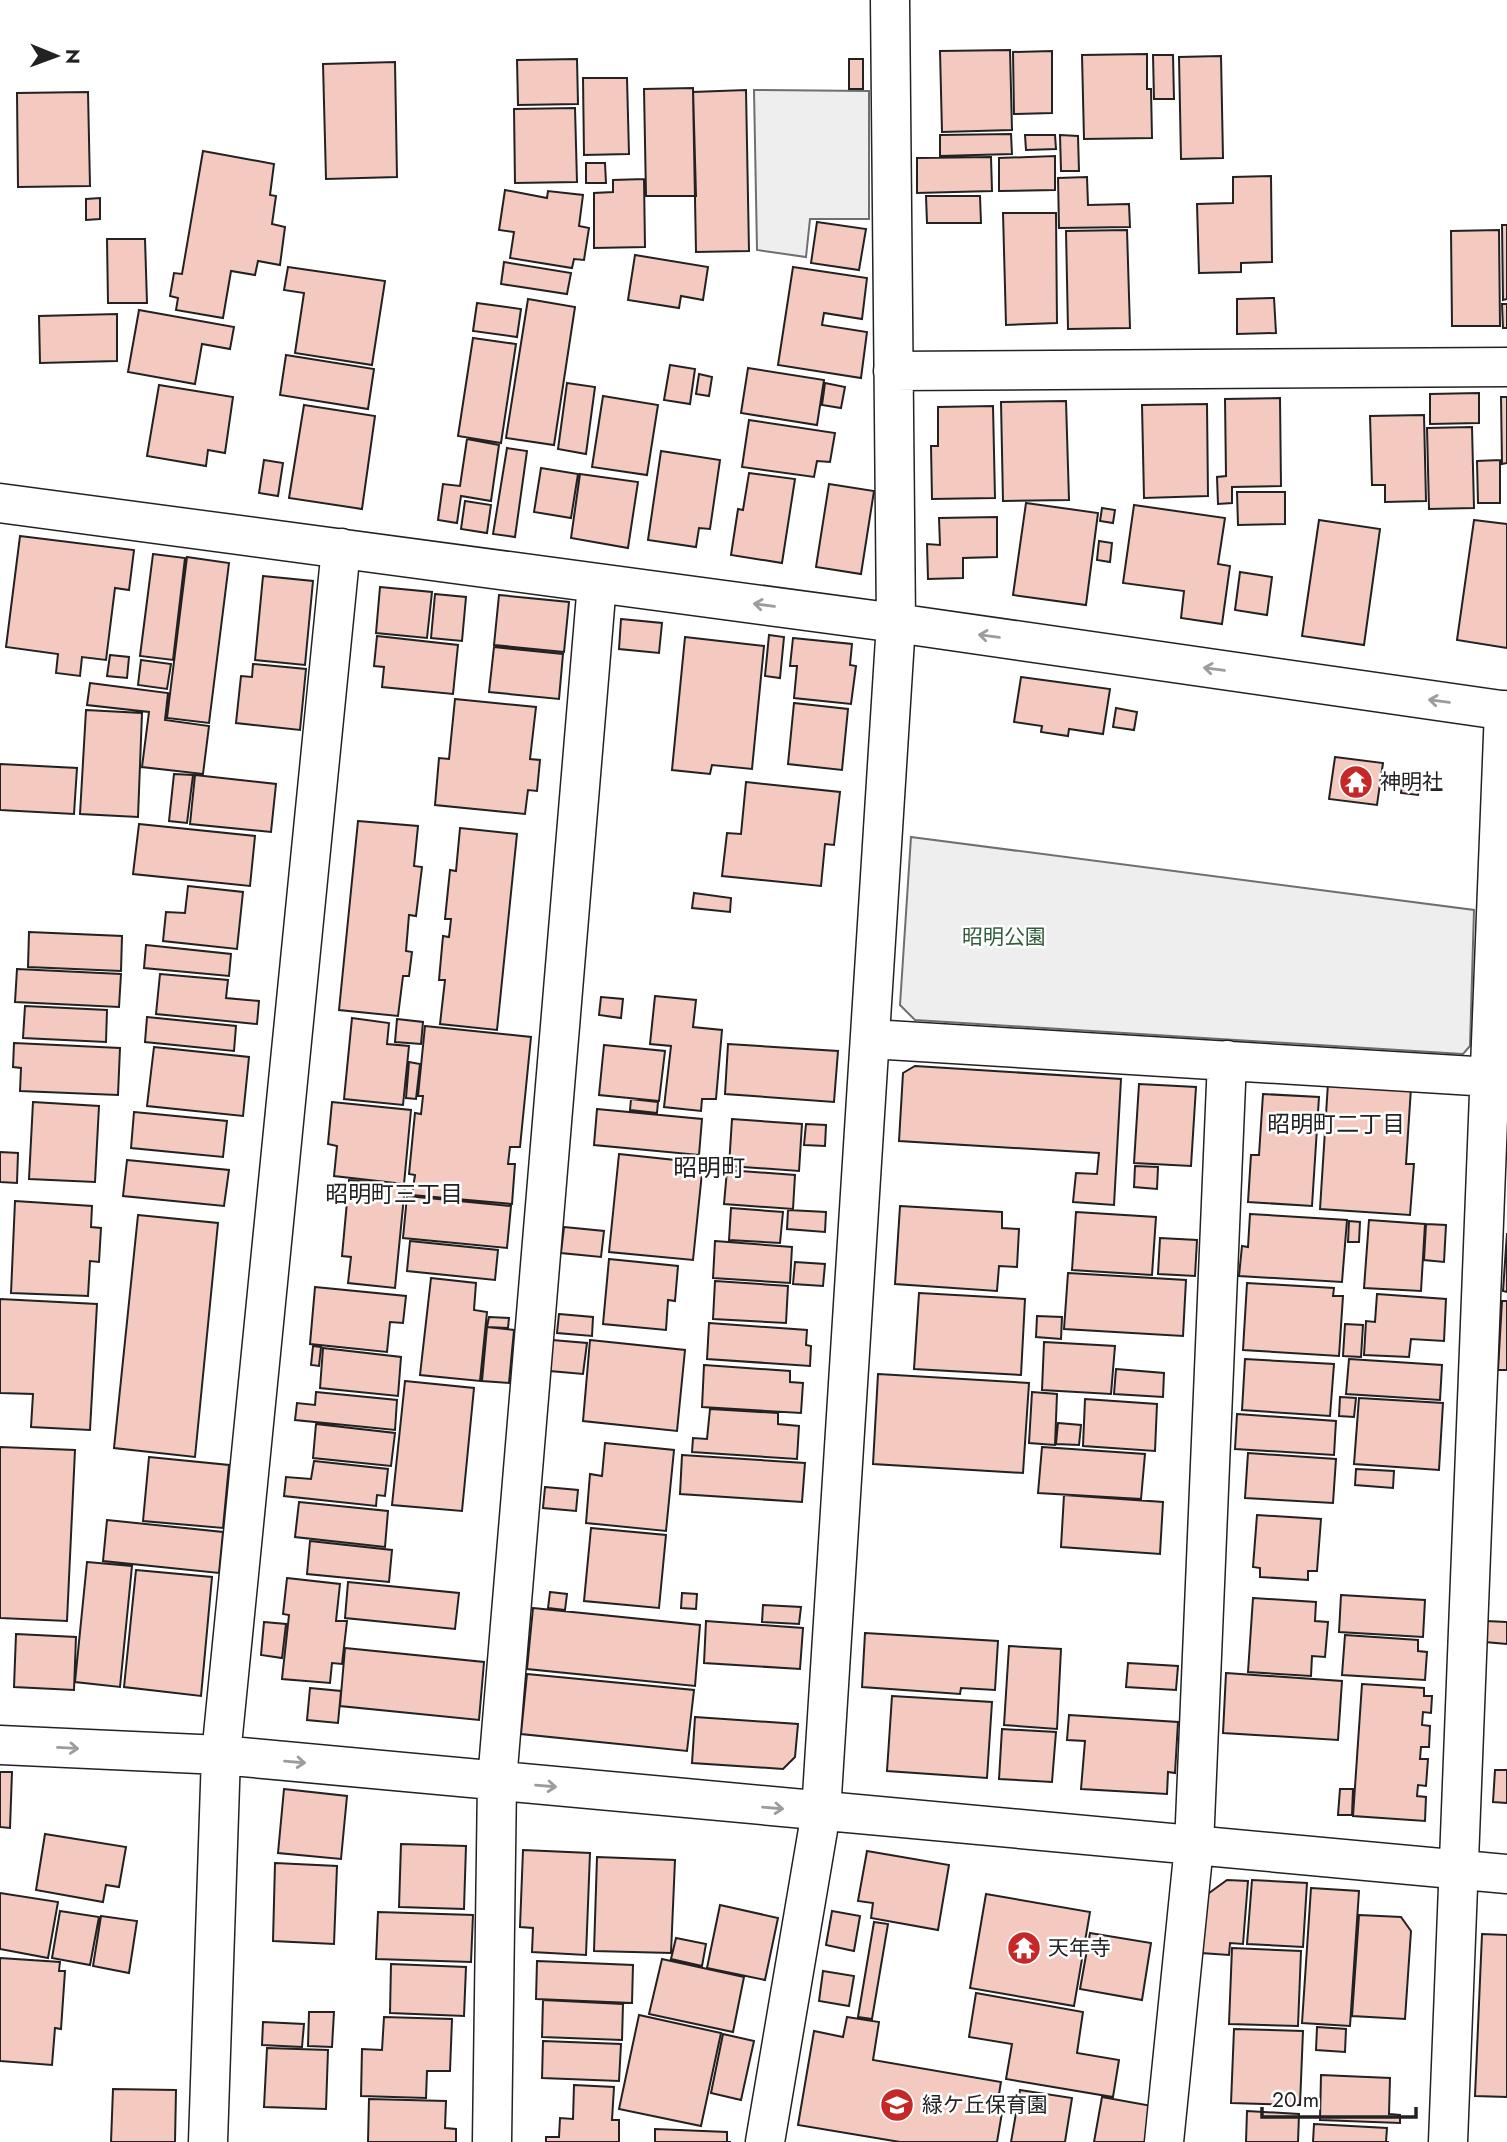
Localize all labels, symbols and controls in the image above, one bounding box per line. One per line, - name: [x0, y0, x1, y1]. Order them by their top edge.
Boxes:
- north arrow: [21, 21, 91, 91]
- text: N: [59, 49, 86, 64]
- one-way arrow: [753, 599, 776, 612]
- one-way arrow: [978, 630, 1001, 643]
- one-way arrow: [1203, 662, 1226, 675]
- one-way arrow: [1429, 694, 1451, 707]
- temple icon: 神明社: [1337, 763, 1375, 801]
- place label: 神明社: [1380, 767, 1443, 797]
- park label: 昭明公園: [962, 922, 1046, 952]
- district label: 昭明町二丁目: [1267, 1107, 1405, 1141]
- district label: 昭明町: [673, 1150, 745, 1185]
- district label: 昭明町三丁目: [325, 1177, 463, 1211]
- one-way arrow: [56, 1742, 79, 1755]
- one-way arrow: [283, 1756, 306, 1769]
- one-way arrow: [534, 1780, 557, 1793]
- one-way arrow: [761, 1801, 783, 1814]
- temple icon: 天年寺: [1005, 1929, 1043, 1967]
- place label: 天年寺: [1048, 1933, 1111, 1963]
- scale bar: [1262, 2076, 1416, 2120]
- text: 20 m: [1272, 2085, 1319, 2115]
- school or university icon: 緑ケ丘保育園: [878, 2086, 916, 2124]
- place label: 緑ケ丘保育園: [922, 2090, 1048, 2120]

